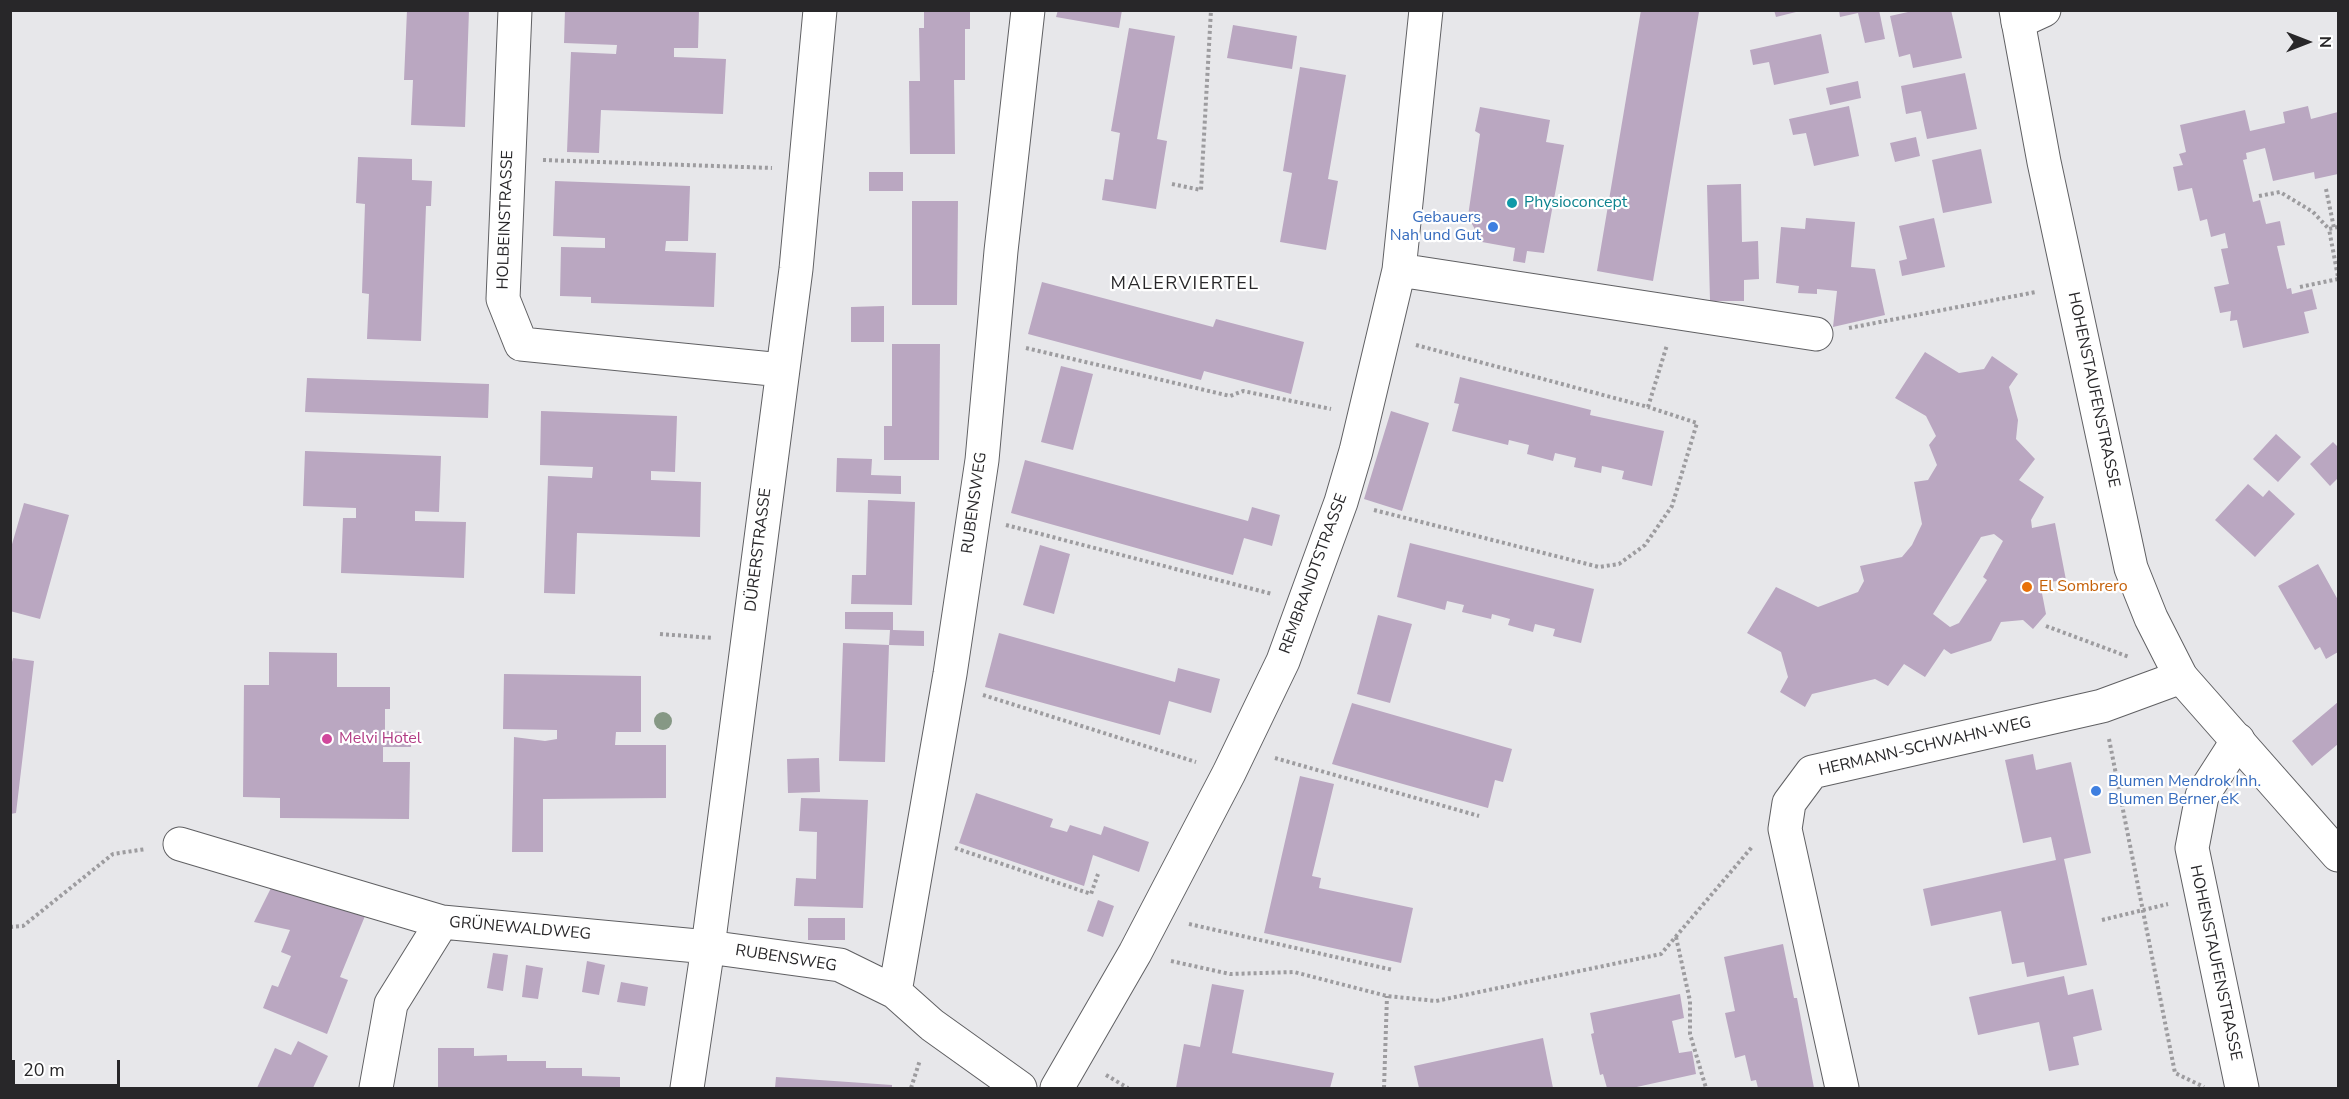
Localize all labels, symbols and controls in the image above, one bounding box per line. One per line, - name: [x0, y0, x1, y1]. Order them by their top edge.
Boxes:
- north arrow: [2277, 12, 2337, 72]
- text: N: [2314, 36, 2336, 48]
- street label: HOLBEINSTRASSE: [494, 150, 518, 290]
- place label: Physioconcept: [1524, 193, 1627, 213]
- marker: Physioconcept: [1505, 196, 1519, 210]
- place label: Gebauers Nah und Gut: [1390, 208, 1481, 246]
- marker: Gebauers Nah und Gut: [1486, 220, 1500, 234]
- district label: MALERVIERTEL: [1111, 274, 1259, 296]
- street label: HOHENSTAUFENSTRASSE: [2063, 291, 2123, 489]
- street label: RUBENSWEG: [958, 451, 992, 555]
- street label: DÜRERSTRASSE: [742, 487, 776, 613]
- street label: REMBRANDTSTRASSE: [1276, 491, 1352, 657]
- place label: El Sombrero: [2039, 577, 2128, 597]
- marker: El Sombrero: [2020, 580, 2034, 594]
- street label: HERMANN-SCHWAHN-WEG: [1817, 713, 2033, 781]
- place label: Melvi Hotel: [339, 729, 422, 749]
- marker: Melvi Hotel: [320, 732, 334, 746]
- place label: Blumen Mendrok Inh. Blumen Berner eK: [2108, 772, 2261, 810]
- marker: Blumen Mendrok Inh. Blumen Berner eK: [2089, 784, 2103, 798]
- street label: HOHENSTAUFENSTRASSE: [2185, 864, 2245, 1062]
- street label: GRÜNEWALDWEG: [448, 913, 592, 945]
- street label: RUBENSWEG: [734, 942, 838, 976]
- scale bar: [15, 1048, 123, 1086]
- text: 20 m: [23, 1058, 65, 1082]

